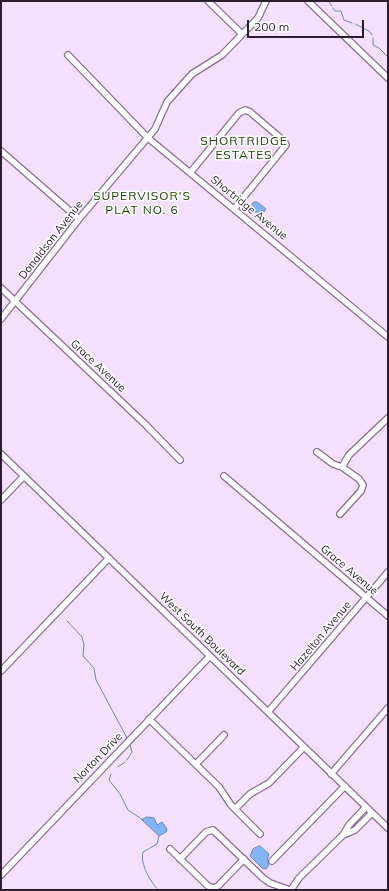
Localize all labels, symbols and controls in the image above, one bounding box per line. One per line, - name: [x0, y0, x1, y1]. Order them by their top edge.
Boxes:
- scale bar: [249, 12, 366, 38]
- text: 200 m: [254, 19, 289, 34]
- district label: SHORTRIDGE ESTATES: [200, 134, 288, 162]
- street label: Shortridge Avenue: [208, 173, 290, 243]
- district label: SUPERVISOR'S PLAT NO. 6: [93, 189, 191, 217]
- street label: Donaldson Avenue: [16, 198, 86, 282]
- street label: Grace Avenue: [68, 337, 128, 395]
- street label: Grace Avenue: [318, 542, 380, 598]
- street label: West South Boulevard: [156, 590, 248, 678]
- street label: Hazelton Avenue: [288, 598, 354, 674]
- street label: Norton Drive: [71, 730, 125, 786]

